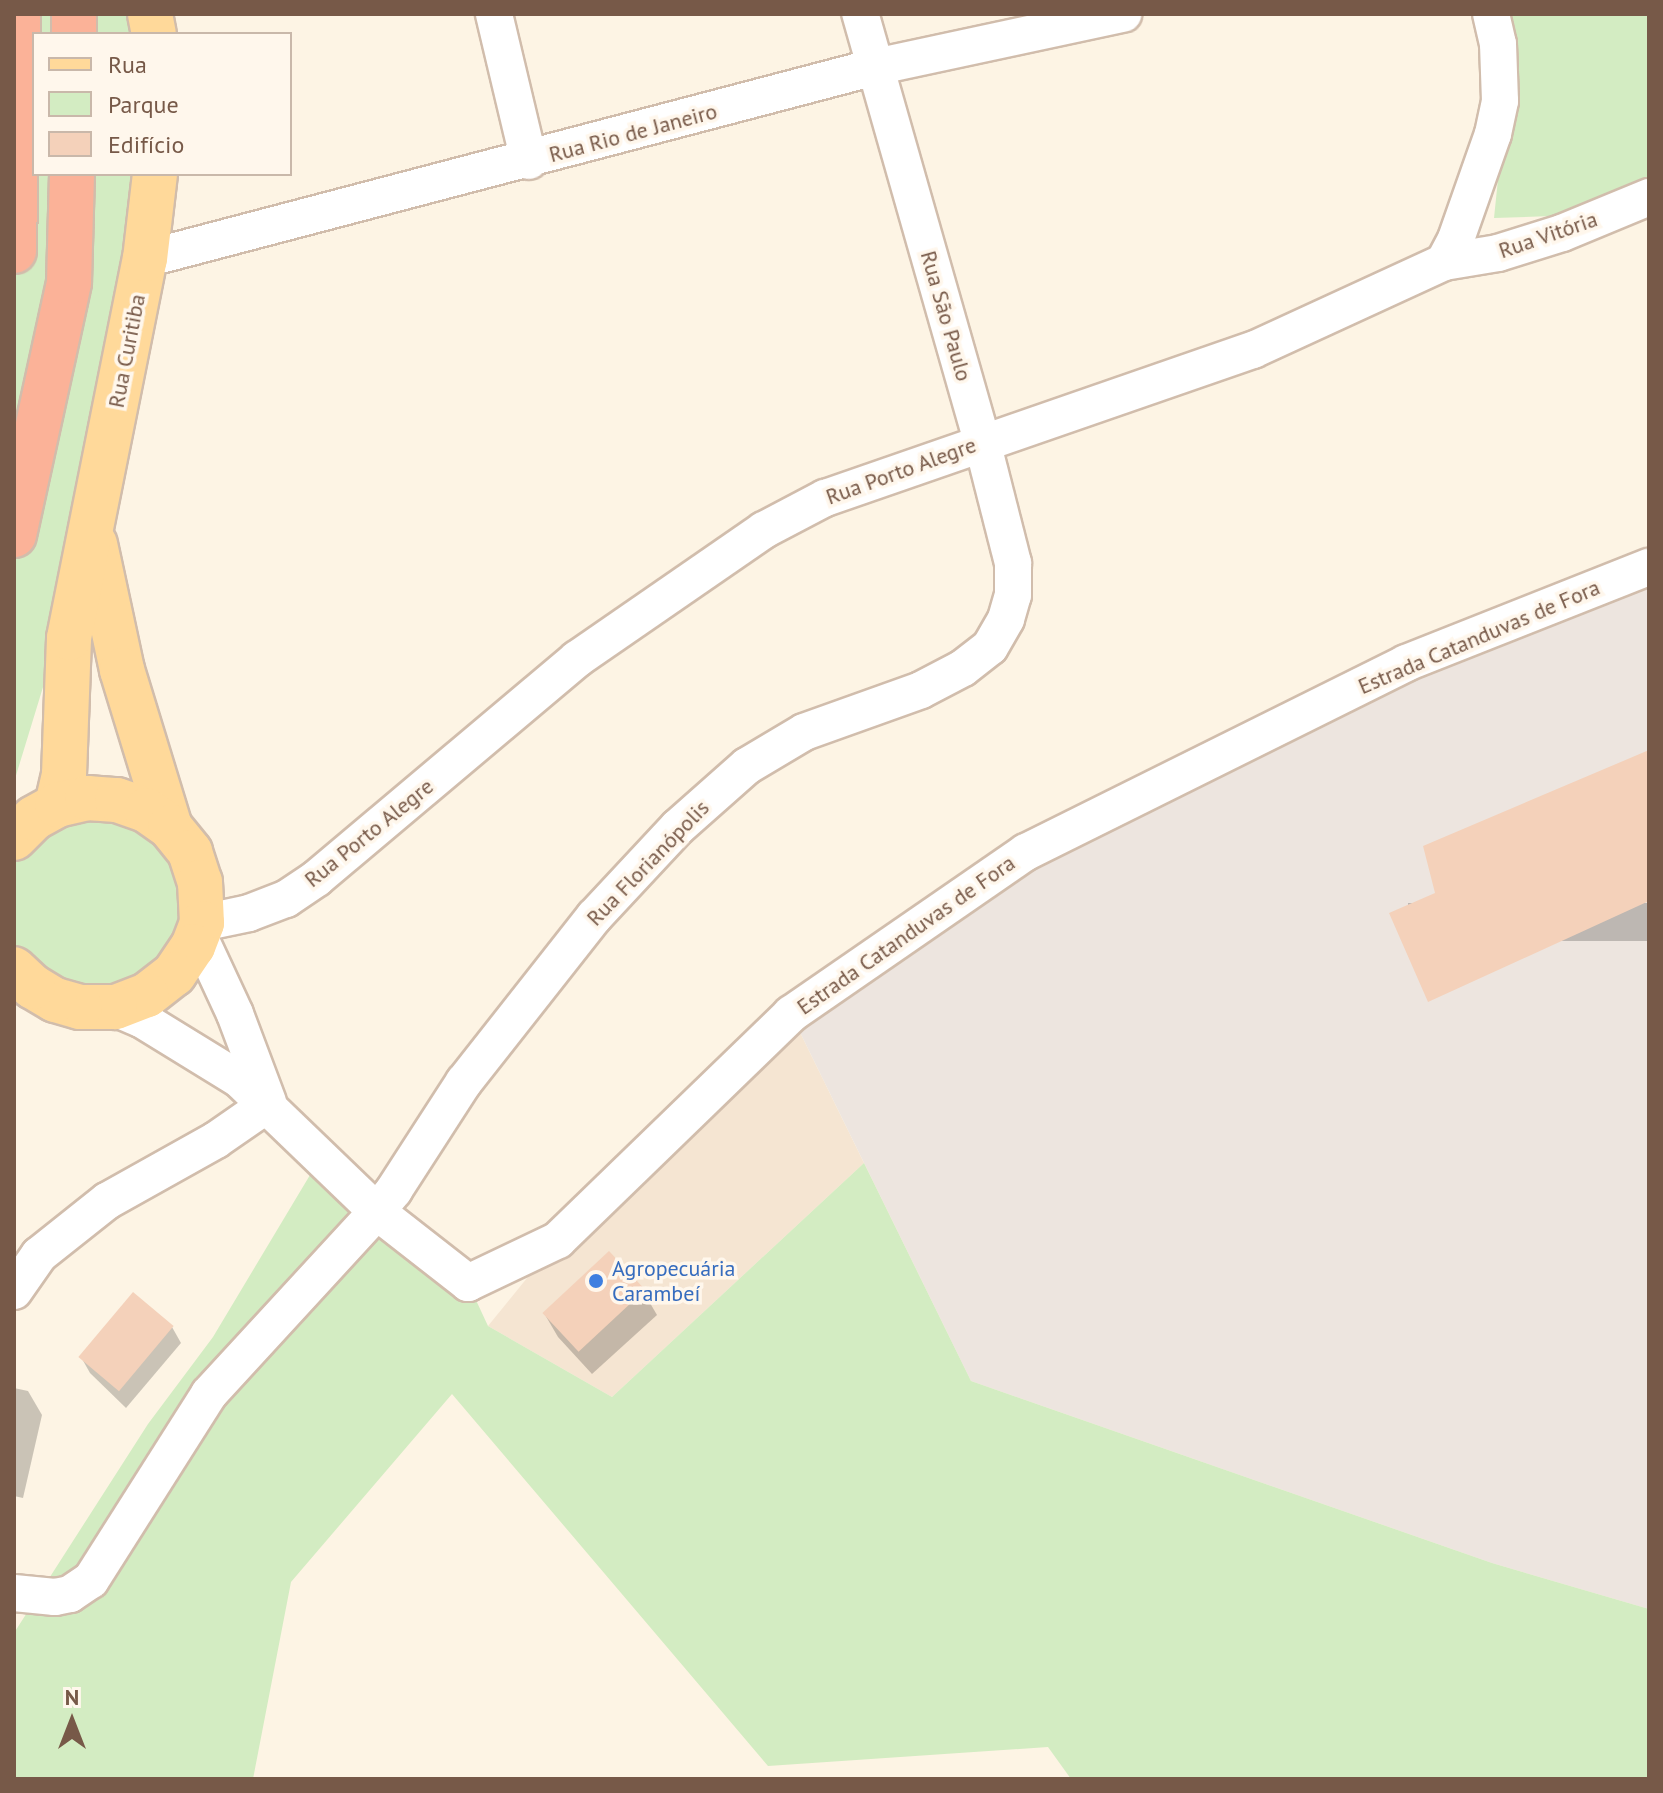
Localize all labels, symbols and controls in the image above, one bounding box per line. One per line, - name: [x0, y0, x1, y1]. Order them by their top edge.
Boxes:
- legend: [32, 32, 292, 176]
- text: Rua: [108, 49, 147, 80]
- text: Parque: [108, 89, 179, 120]
- street label: Rua Rio de Janeiro: [546, 98, 720, 168]
- text: Edifício: [108, 129, 184, 160]
- street label: Rua Vitória: [1495, 206, 1601, 264]
- street label: Rua São Paulo: [915, 248, 977, 384]
- street label: Rua Curitiba: [103, 292, 151, 410]
- street label: Rua Porto Alegre: [822, 431, 980, 511]
- street label: Estrada Catanduvas de Fora: [1354, 574, 1604, 700]
- street label: Rua Porto Alegre: [299, 773, 439, 893]
- street label: Rua Florianópolis: [581, 795, 715, 931]
- street label: Estrada Catanduvas de Fora: [792, 850, 1020, 1020]
- place label: Agropecuária Carambeí: [612, 1255, 735, 1306]
- marker: Agropecuária Carambeí: [587, 1272, 605, 1290]
- north arrow: [32, 1681, 112, 1761]
- text: N: [65, 1683, 79, 1711]

